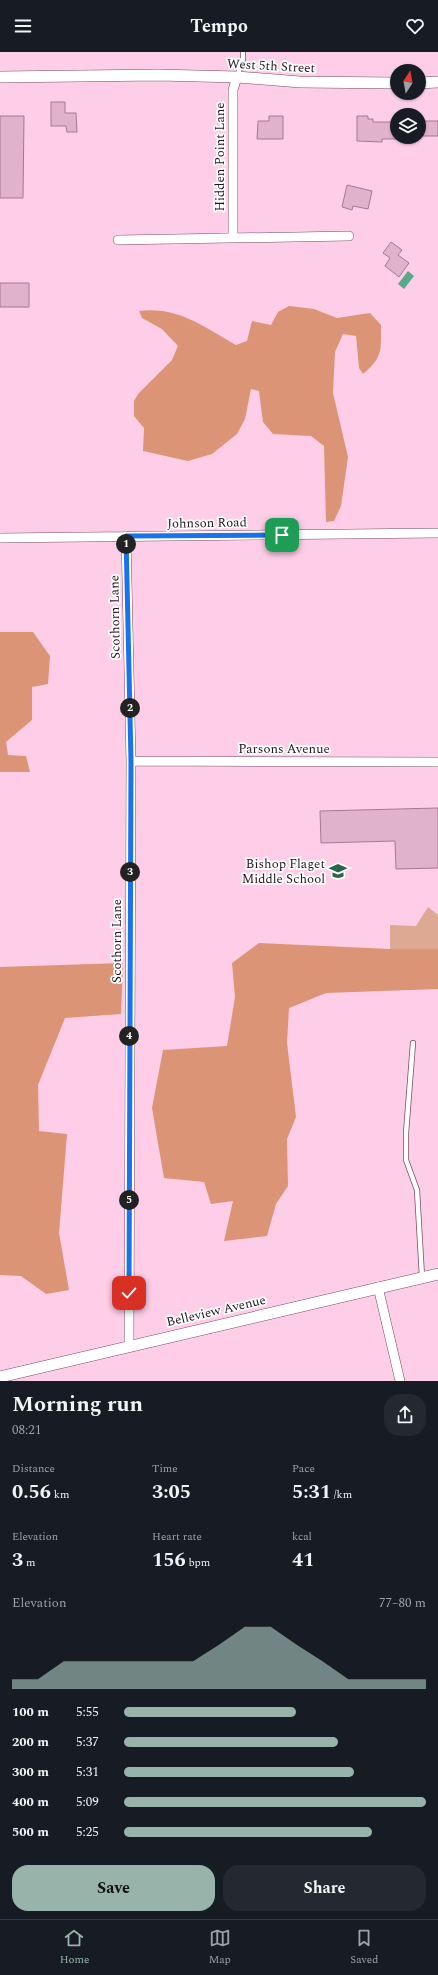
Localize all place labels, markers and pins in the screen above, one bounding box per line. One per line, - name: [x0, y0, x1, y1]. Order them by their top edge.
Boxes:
- pin: [265, 518, 299, 552]
- pin: 1: [116, 534, 136, 554]
- pin: 2: [120, 698, 140, 718]
- place label: Bishop Flaget Middle School: [242, 854, 325, 889]
- school or university icon: Bishop Flaget Middle School: [328, 861, 348, 881]
- pin: 3: [120, 862, 140, 882]
- pin: 4: [119, 1026, 139, 1046]
- pin: 5: [119, 1190, 139, 1210]
- pin: [112, 1276, 146, 1310]

